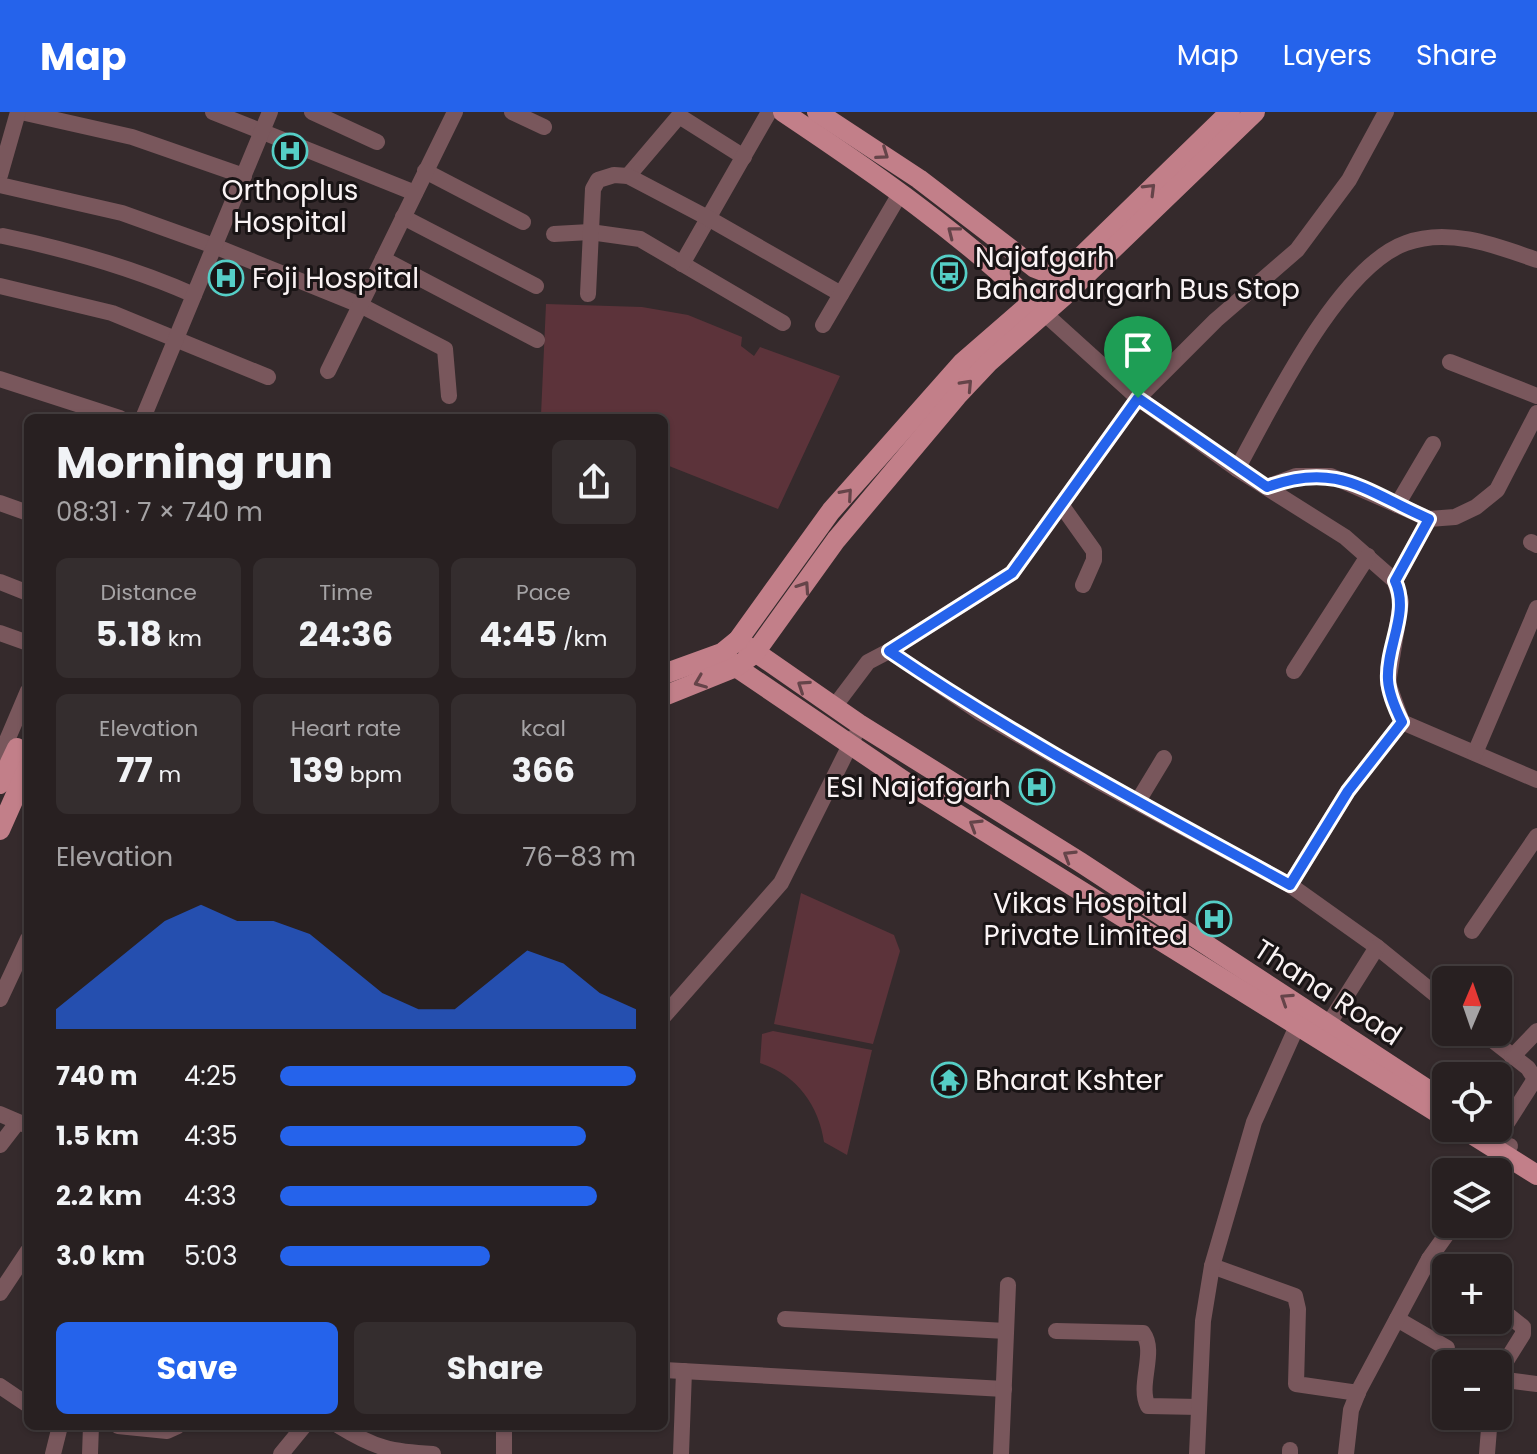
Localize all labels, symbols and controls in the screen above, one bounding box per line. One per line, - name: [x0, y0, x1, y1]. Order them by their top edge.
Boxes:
- text: Map: [40, 30, 127, 83]
- text: Map: [1177, 36, 1239, 75]
- text: Layers: [1283, 36, 1372, 75]
- text: Share: [1416, 36, 1497, 75]
- hospital icon: Orthoplus Hospital: [271, 132, 309, 170]
- one-way arrow: [875, 144, 889, 158]
- place label: Orthoplus Hospital: [222, 171, 358, 242]
- one-way arrow: [1141, 184, 1155, 198]
- one-way arrow: [947, 228, 962, 242]
- place label: Najafgarh Bahardurgarh Bus Stop: [975, 238, 1300, 309]
- bus stop icon: Najafgarh Bahardurgarh Bus Stop: [930, 254, 968, 292]
- hospital icon: Foji Hospital: [207, 259, 245, 297]
- place label: Foji Hospital: [252, 259, 419, 298]
- pin: [1104, 316, 1172, 398]
- icon: arrive: [1116, 328, 1160, 372]
- one-way arrow: [957, 380, 972, 394]
- text: Morning run: [56, 432, 333, 493]
- button: share: [552, 440, 636, 524]
- one-way arrow: [837, 488, 852, 503]
- text: 08:31 · 7 × 740 m: [56, 494, 263, 530]
- text: Distance: [100, 577, 197, 608]
- text: Time: [319, 577, 373, 608]
- text: Pace: [516, 577, 571, 608]
- one-way arrow: [794, 582, 809, 596]
- text: 5.18: [95, 610, 162, 658]
- text: 24:36: [299, 610, 393, 658]
- text: 4:45: [479, 610, 557, 658]
- text: km: [162, 623, 202, 654]
- text: /km: [557, 623, 607, 654]
- one-way arrow: [694, 672, 708, 689]
- one-way arrow: [797, 681, 811, 696]
- text: Elevation: [99, 713, 198, 744]
- text: Heart rate: [291, 713, 401, 744]
- text: kcal: [521, 713, 566, 744]
- text: 77: [116, 746, 153, 794]
- text: 139: [290, 746, 344, 794]
- text: 366: [511, 746, 575, 794]
- text: m: [153, 759, 181, 790]
- text: bpm: [344, 759, 402, 790]
- place label: ESI Najafgarh: [826, 768, 1011, 807]
- hospital icon: ESI Najafgarh: [1018, 768, 1056, 806]
- one-way arrow: [970, 820, 984, 835]
- text: Elevation: [56, 839, 173, 875]
- text: 76–83 m: [522, 839, 636, 875]
- one-way arrow: [1064, 850, 1078, 865]
- place label: Vikas Hospital Private Limited: [984, 884, 1188, 955]
- hospital icon: Vikas Hospital Private Limited: [1195, 900, 1233, 938]
- street label: Thana Road: [1246, 930, 1409, 1055]
- north arrow: [1432, 966, 1512, 1046]
- map controls: [1432, 966, 1512, 1430]
- one-way arrow: [1280, 994, 1295, 1009]
- text: 740 m: [56, 1058, 138, 1094]
- text: 4:25: [184, 1058, 237, 1094]
- temple icon: Bharat Kshter: [930, 1061, 968, 1099]
- place label: Bharat Kshter: [975, 1061, 1163, 1100]
- button: locate: [1432, 1062, 1512, 1142]
- text: 1.5 km: [56, 1118, 139, 1154]
- text: 4:35: [184, 1118, 238, 1154]
- button: layers: [1432, 1158, 1512, 1238]
- text: 2.2 km: [56, 1178, 142, 1214]
- text: 4:33: [184, 1178, 237, 1214]
- text: 3.0 km: [56, 1238, 145, 1274]
- text: 5:03: [184, 1238, 238, 1274]
- button: +: [1432, 1254, 1512, 1334]
- button: Save: [56, 1322, 338, 1414]
- button: Share: [354, 1322, 636, 1414]
- button: −: [1432, 1350, 1512, 1430]

